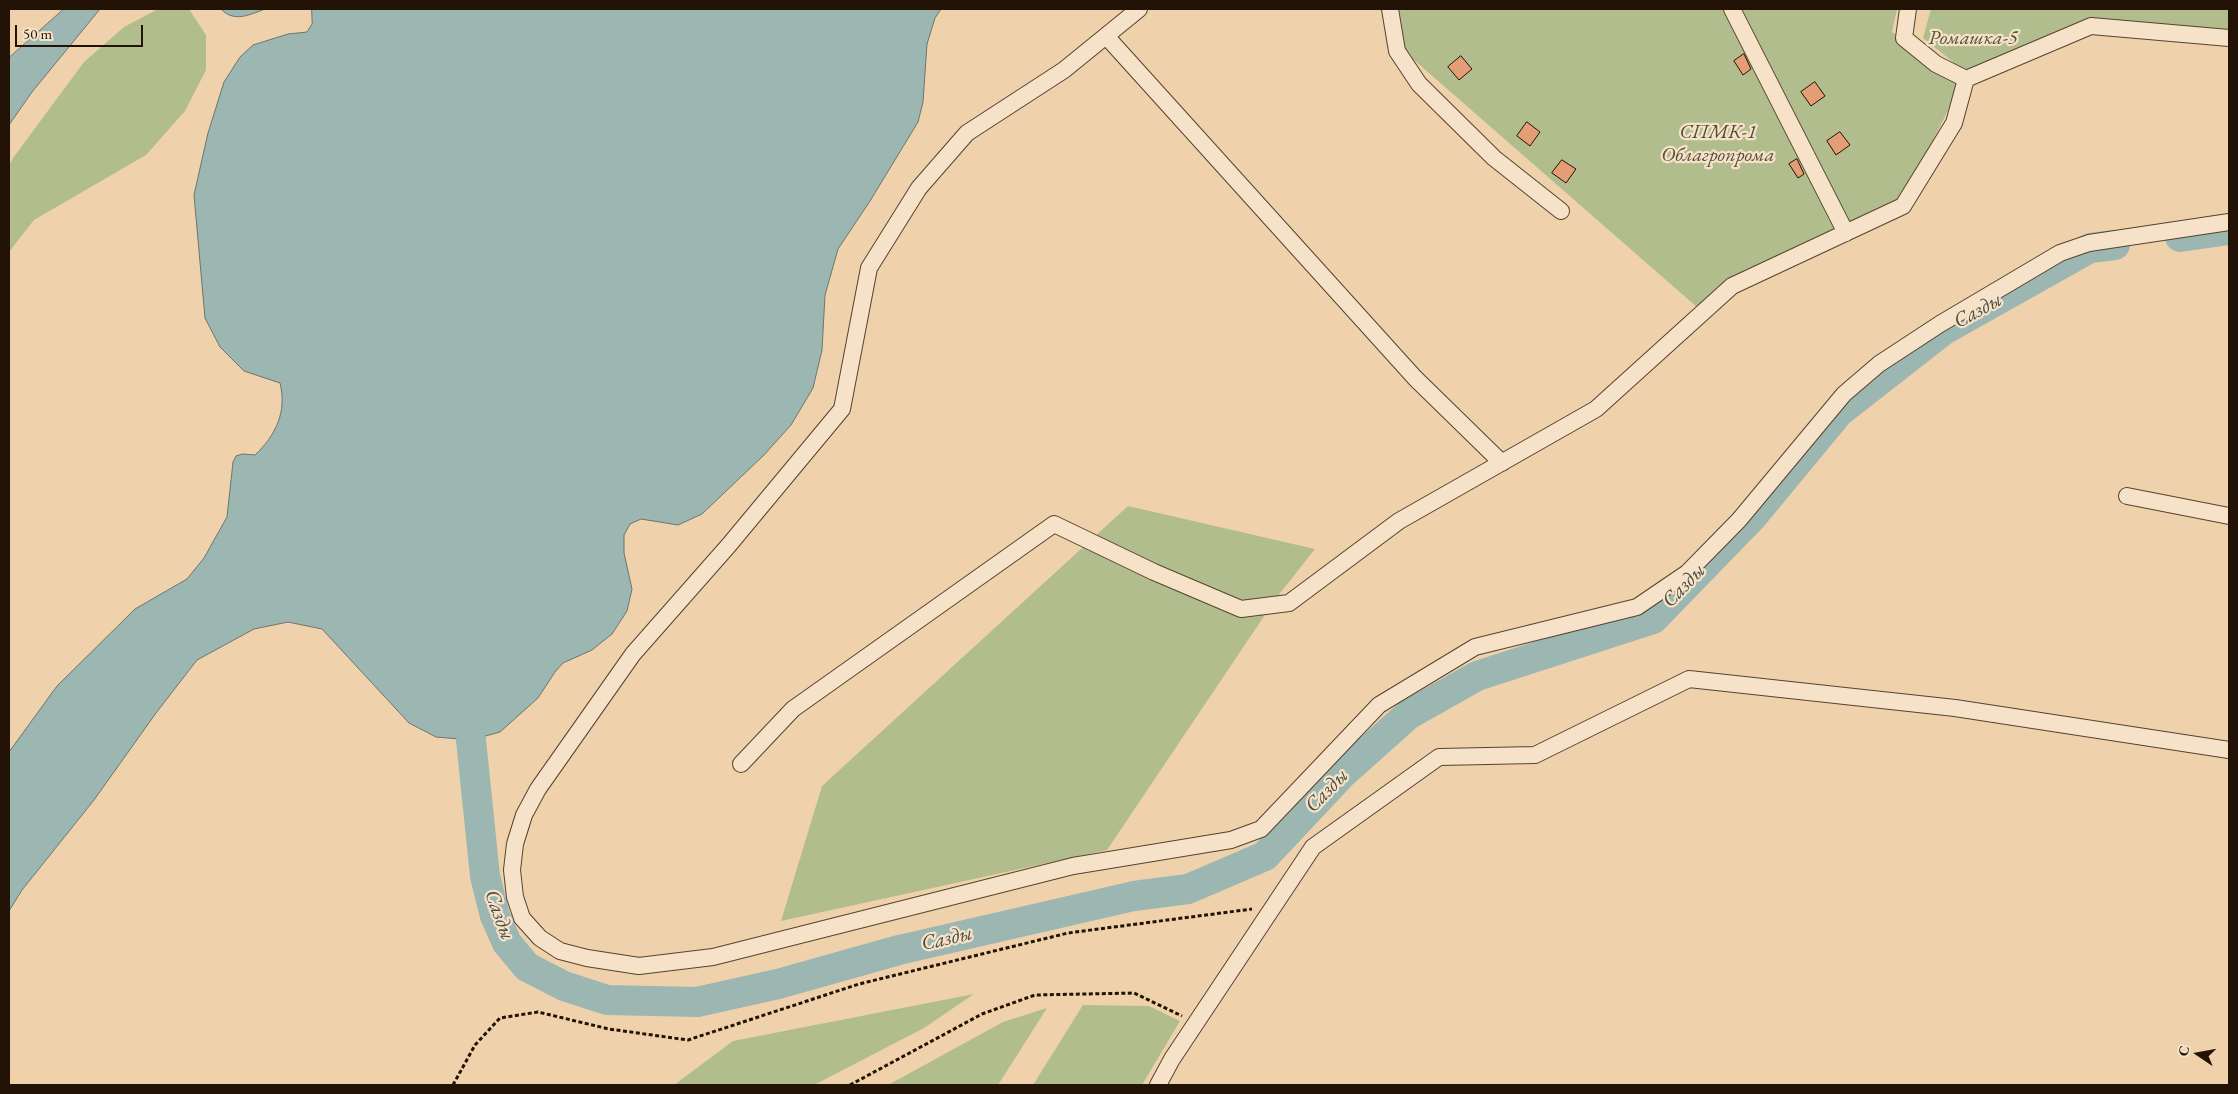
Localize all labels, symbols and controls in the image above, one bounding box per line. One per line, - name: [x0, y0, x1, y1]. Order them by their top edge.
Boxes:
- scale bar: [18, 15, 145, 47]
- text: 50 m: [23, 24, 52, 43]
- park label: Ромашка-5: [1928, 27, 2018, 51]
- park label: СПМК-1 Облагропрома: [1661, 121, 1775, 168]
- water label: Сазды: [1949, 287, 2007, 335]
- water label: Сазды: [1657, 559, 1711, 613]
- water label: Сазды: [1300, 764, 1354, 818]
- water label: Сазды: [478, 886, 520, 944]
- water label: Сазды: [919, 921, 975, 957]
- north arrow: [2173, 1029, 2223, 1079]
- text: С: [2173, 1044, 2193, 1058]

